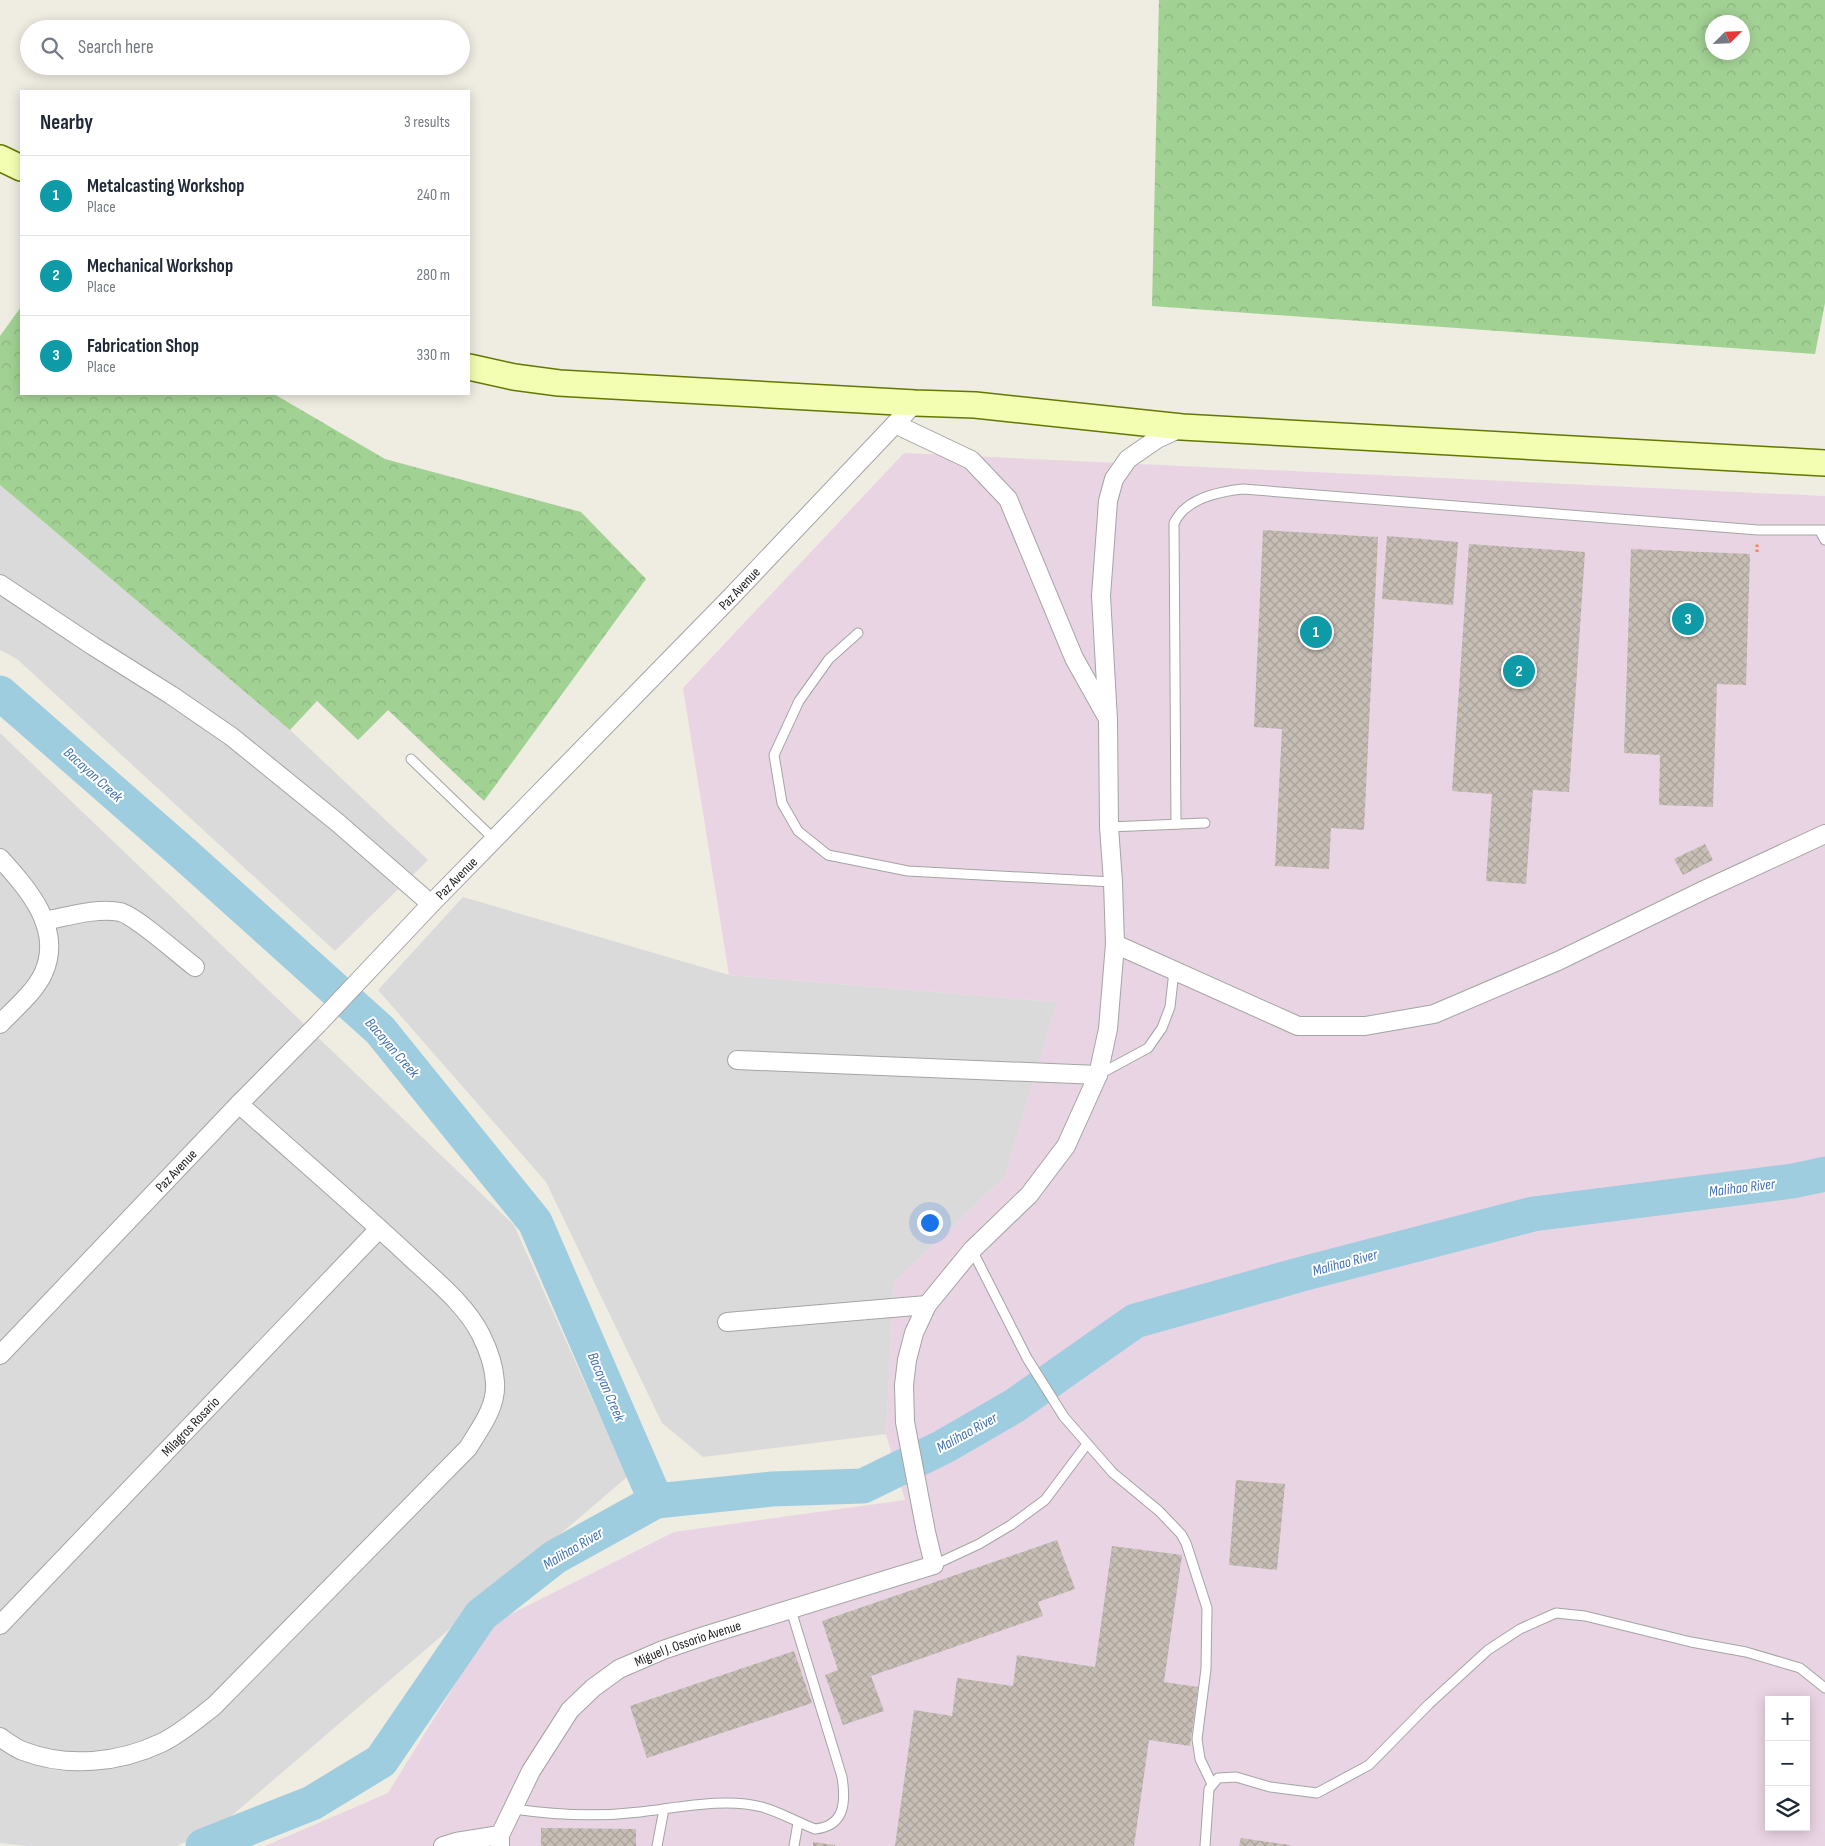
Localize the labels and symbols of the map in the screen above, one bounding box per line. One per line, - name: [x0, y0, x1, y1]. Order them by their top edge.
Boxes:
- north arrow: [1705, 15, 1750, 60]
- street label: Paz Avenue: [715, 563, 763, 613]
- pin: 3: [1672, 600, 1704, 638]
- pin: 1: [1300, 613, 1332, 651]
- pin: 2: [1503, 652, 1535, 690]
- water label: Bacayan Creek: [59, 743, 127, 807]
- street label: Paz Avenue: [432, 853, 481, 903]
- water label: Bacayan Creek: [361, 1014, 423, 1082]
- street label: Paz Avenue: [152, 1145, 200, 1195]
- water label: Malihao River: [1708, 1174, 1777, 1201]
- your location: [917, 1210, 943, 1236]
- water label: Malihao River: [1310, 1245, 1380, 1281]
- water label: Bacayan Creek: [583, 1350, 629, 1425]
- street label: Milagros Rosario: [158, 1393, 223, 1460]
- water label: Malihao River: [933, 1408, 1001, 1457]
- water label: Malihao River: [540, 1523, 607, 1574]
- street label: Miguel J. Ossorio Avenue: [632, 1617, 743, 1670]

